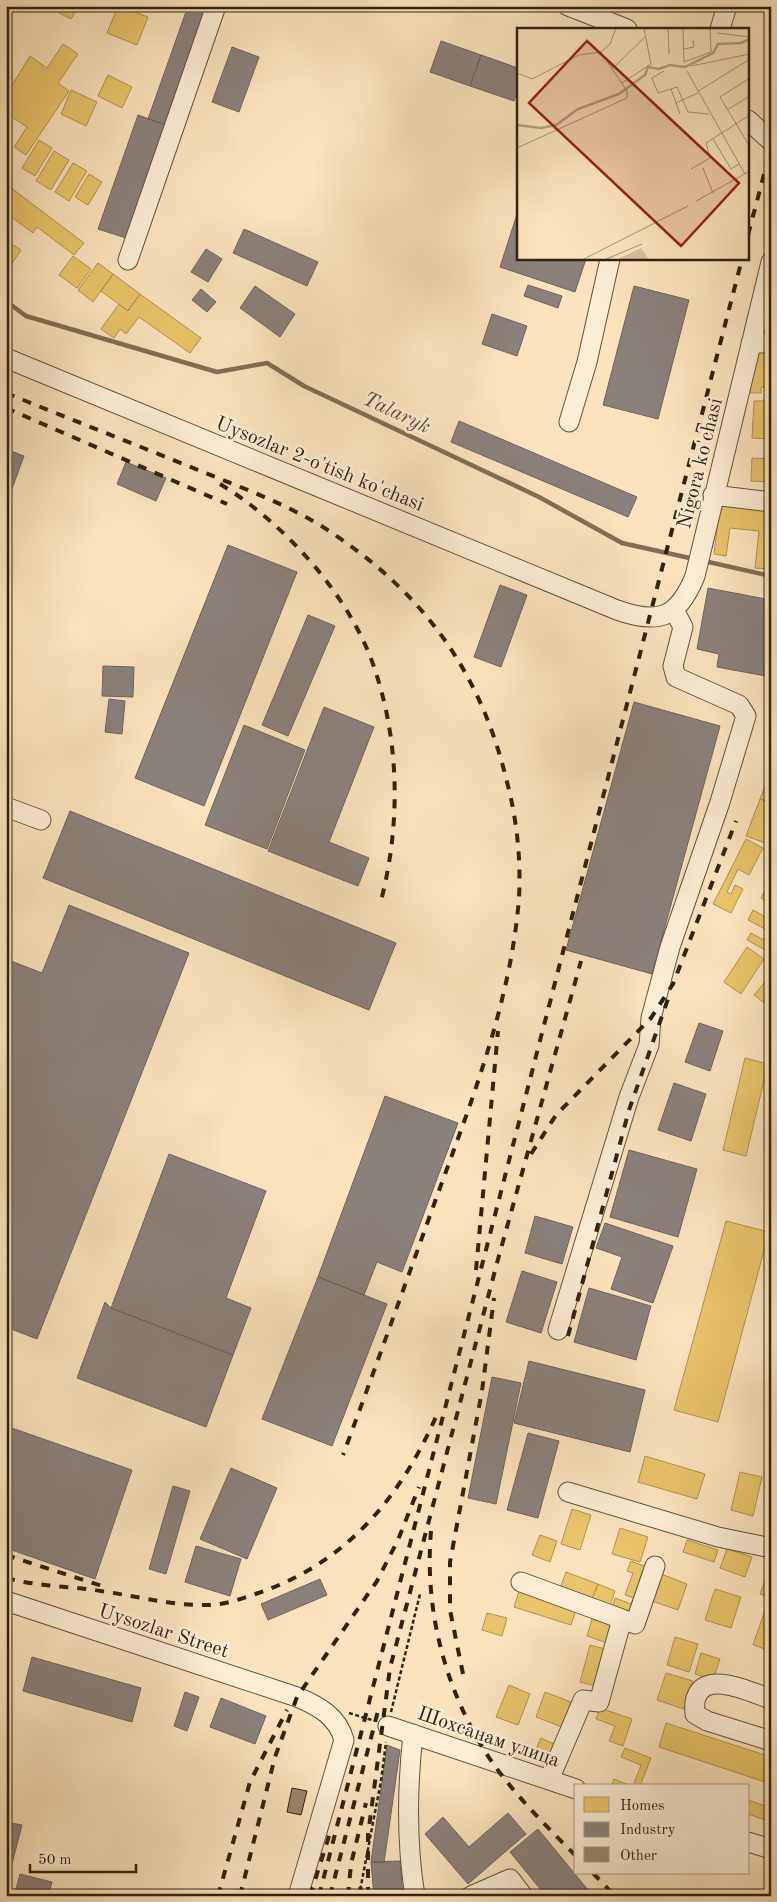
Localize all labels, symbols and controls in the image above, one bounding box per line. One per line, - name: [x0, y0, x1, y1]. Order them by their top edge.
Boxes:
- inset map: [517, 28, 750, 260]
- water label: Talaryk: [359, 389, 433, 438]
- street label: Nigora ko'chasi: [675, 396, 727, 531]
- street label: Uysozlar 2-o'tish ko'chasi: [212, 414, 426, 516]
- street label: Uysozlar Street: [96, 1601, 231, 1662]
- street label: Шохсанам улица: [415, 1704, 562, 1772]
- legend: [574, 1784, 750, 1874]
- text: Homes: [620, 1799, 665, 1814]
- text: Industry: [620, 1823, 676, 1838]
- scale bar: [30, 1842, 136, 1874]
- text: Other: [620, 1849, 657, 1864]
- text: 50 m: [38, 1853, 72, 1868]

